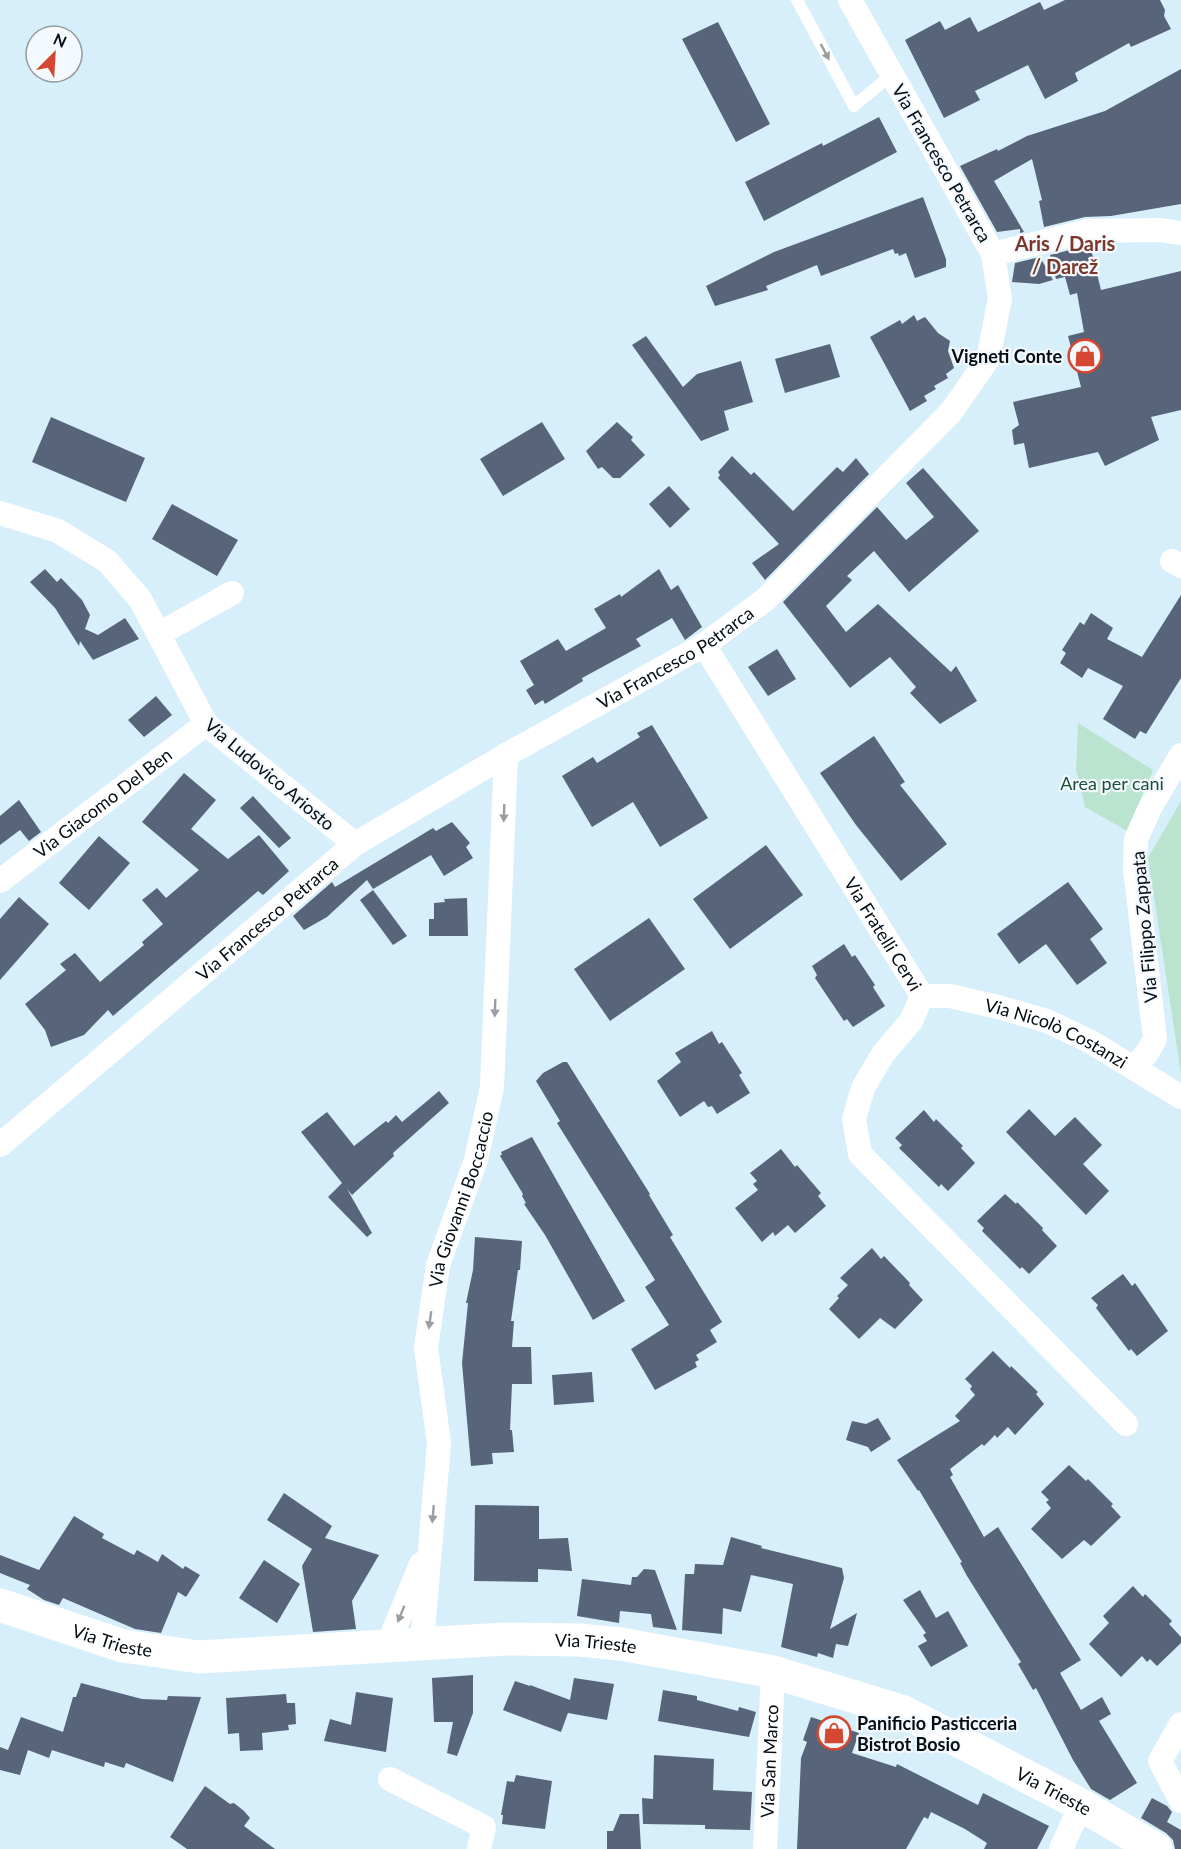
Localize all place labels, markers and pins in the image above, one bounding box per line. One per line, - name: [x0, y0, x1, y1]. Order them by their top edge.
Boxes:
- shop icon: Vigneti Conte: [1067, 338, 1103, 374]
- place label: Vigneti Conte: [950, 345, 1062, 367]
- place label: Panificio Pasticceria Bistrot Bosio: [857, 1712, 1017, 1755]
- shop icon: Panificio Pasticceria Bistrot Bosio: [816, 1715, 852, 1751]

